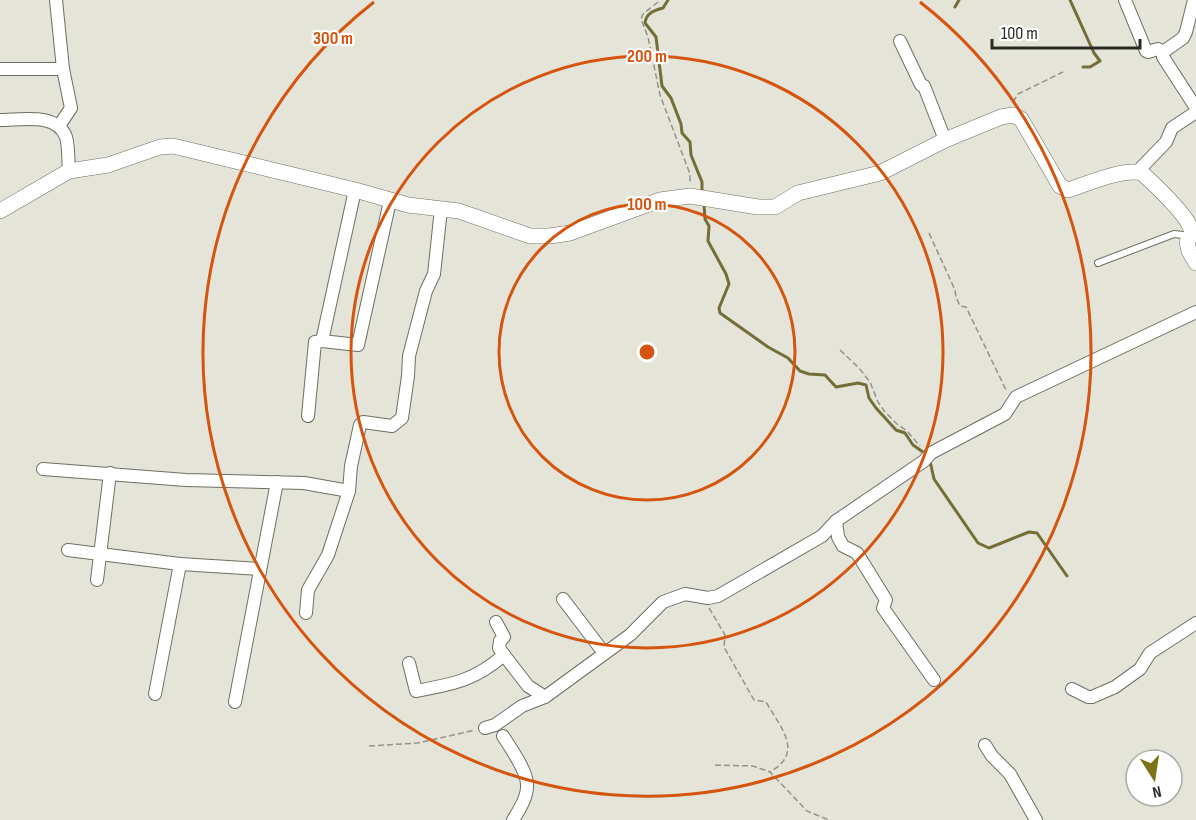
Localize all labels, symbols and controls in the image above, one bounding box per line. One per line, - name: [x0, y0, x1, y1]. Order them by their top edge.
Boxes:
- scale bar: [992, 12, 1140, 50]
- text: 100 m: [1001, 23, 1038, 44]
- text: 300 m: [313, 28, 353, 49]
- text: 200 m: [627, 46, 667, 67]
- text: 100 m: [628, 194, 667, 215]
- centre of rings: [637, 342, 657, 362]
- north arrow: [1124, 748, 1184, 808]
- text: N: [1151, 781, 1163, 801]

